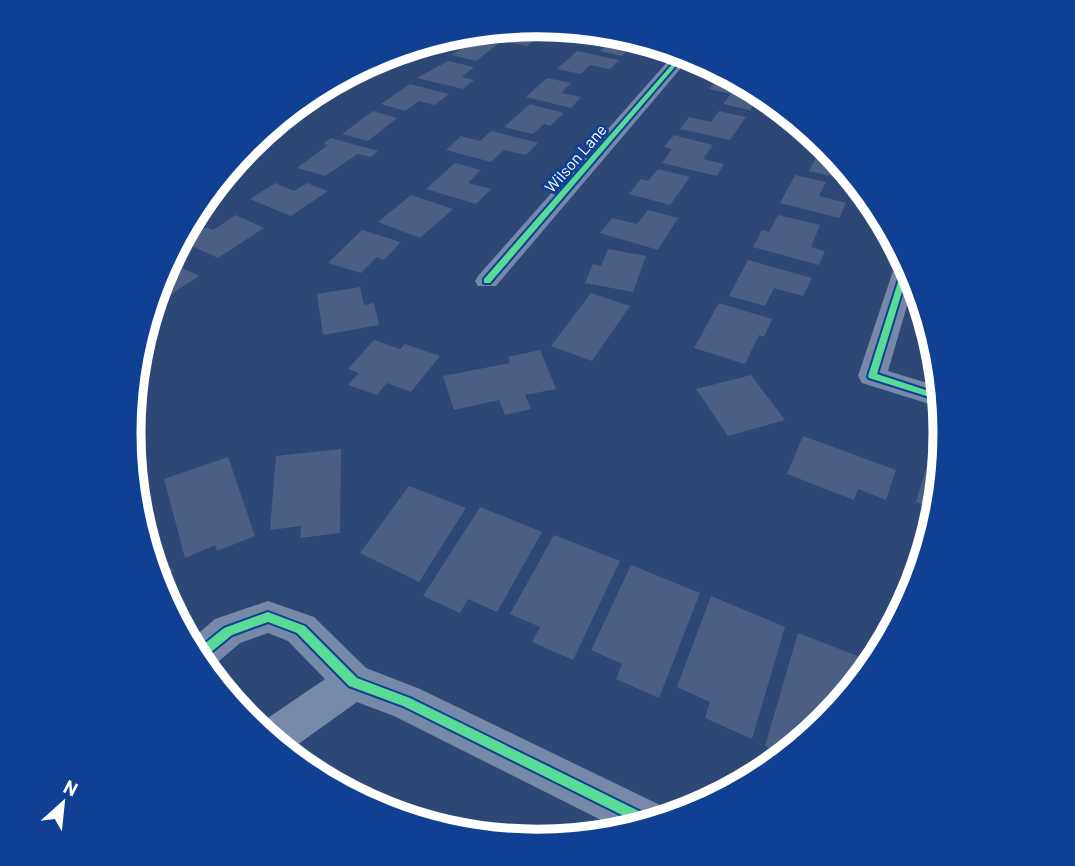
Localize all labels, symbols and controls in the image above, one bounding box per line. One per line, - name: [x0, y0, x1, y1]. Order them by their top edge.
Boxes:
- street label: Wilson Lane: [540, 120, 610, 196]
- north arrow: [28, 768, 98, 838]
- text: N: [60, 774, 82, 801]

